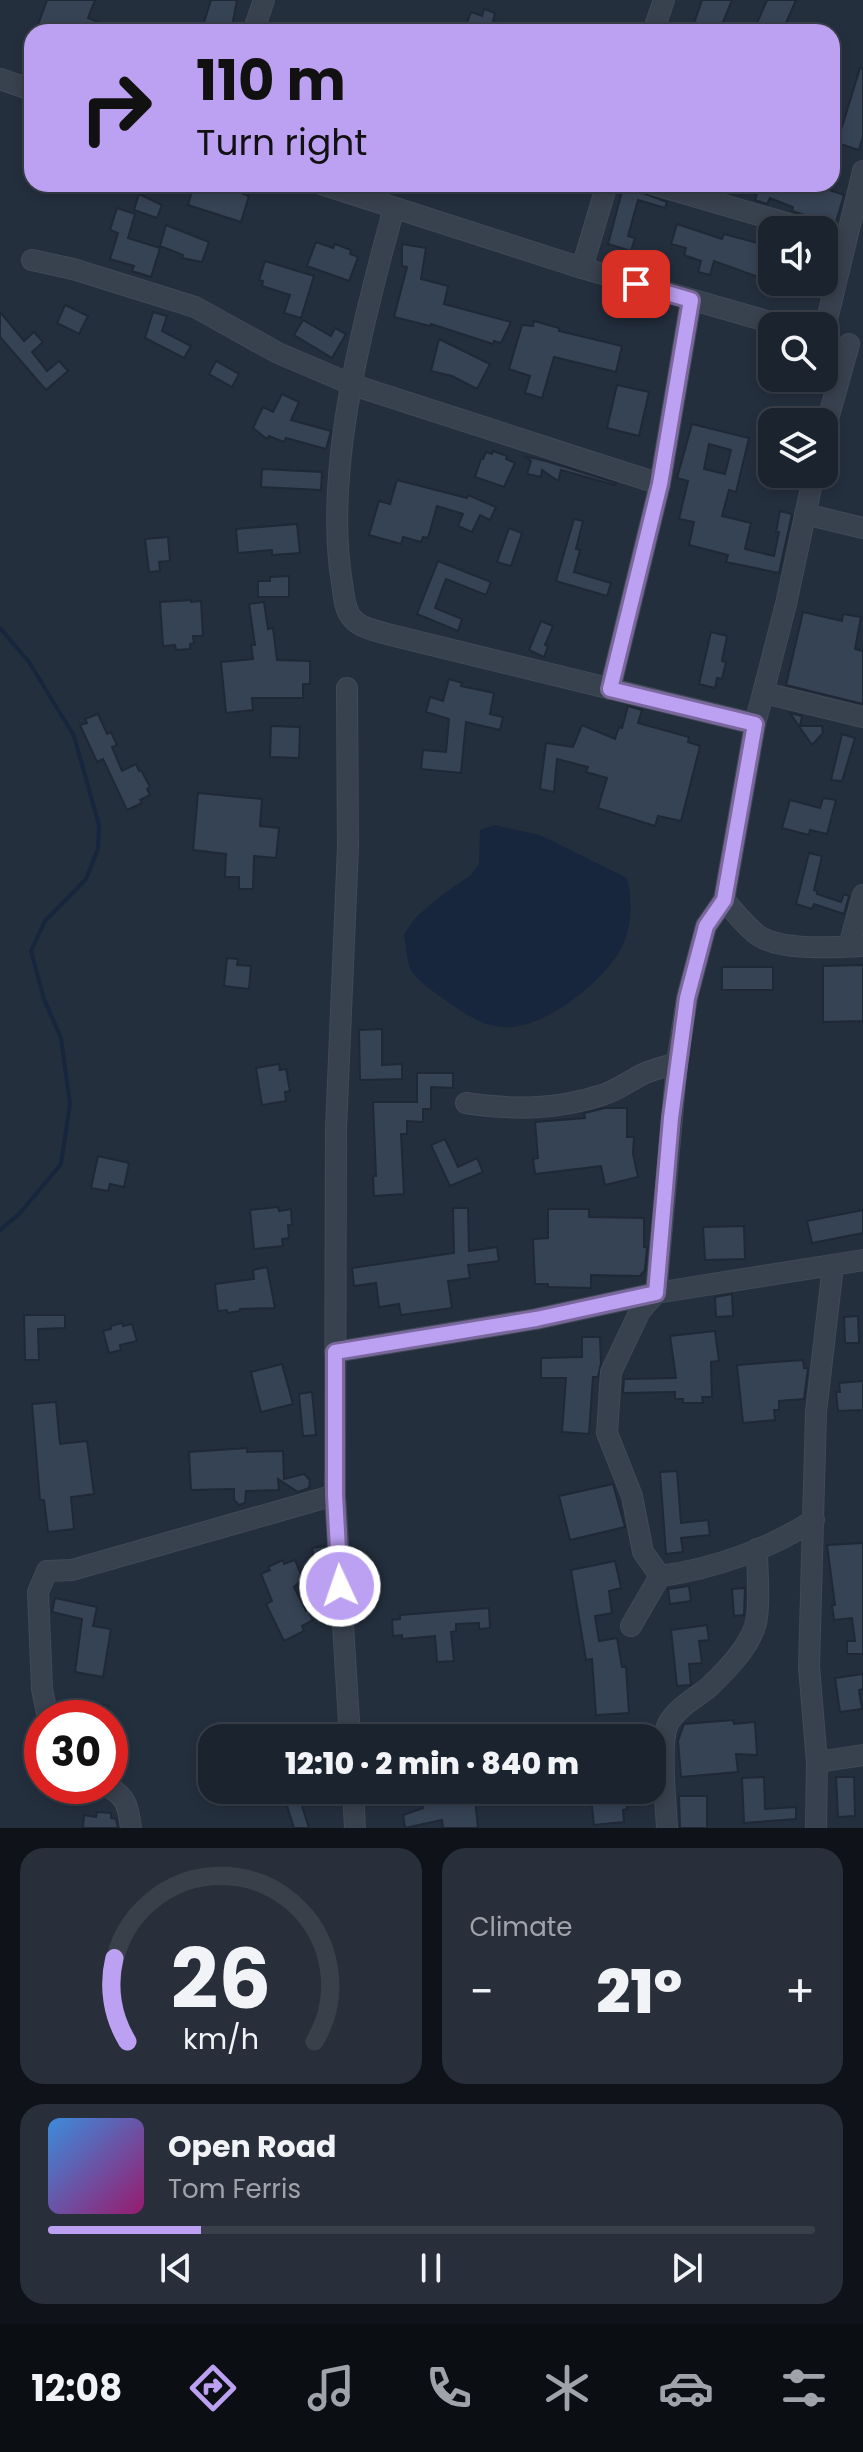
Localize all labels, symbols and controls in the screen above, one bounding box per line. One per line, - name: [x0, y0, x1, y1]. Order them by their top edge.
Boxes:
- text: 110 m: [196, 41, 346, 120]
- icon: right: [64, 56, 168, 160]
- text: Turn right: [196, 117, 367, 168]
- map controls: [758, 216, 838, 488]
- button: sound: [758, 216, 838, 296]
- pin: [602, 250, 670, 318]
- icon: arrive: [614, 262, 658, 306]
- button: search: [758, 312, 838, 392]
- button: layers: [758, 408, 838, 488]
- position arrow: [298, 1544, 382, 1628]
- speed limit sign: 30: [24, 1700, 128, 1804]
- text: 12:10 · 2 min · 840 m: [285, 1742, 579, 1785]
- text: Climate: [470, 1909, 572, 1945]
- text: 26: [170, 1921, 271, 2037]
- text: 21°: [596, 1950, 682, 2034]
- text: −: [470, 1961, 494, 2022]
- text: +: [785, 1961, 815, 2022]
- text: km/h: [183, 2019, 259, 2059]
- text: Open Road: [168, 2125, 336, 2168]
- text: Tom Ferris: [168, 2171, 301, 2207]
- icon: previous: [154, 2246, 198, 2290]
- icon: pause: [409, 2246, 453, 2290]
- icon: next: [665, 2246, 709, 2290]
- icon: directions: [185, 2360, 241, 2416]
- icon: music: [303, 2360, 359, 2416]
- icon: phone: [421, 2360, 477, 2416]
- icon: climate: [539, 2360, 595, 2416]
- icon: car: [658, 2360, 714, 2416]
- icon: filters: [776, 2360, 832, 2416]
- text: 12:08: [31, 2363, 122, 2414]

